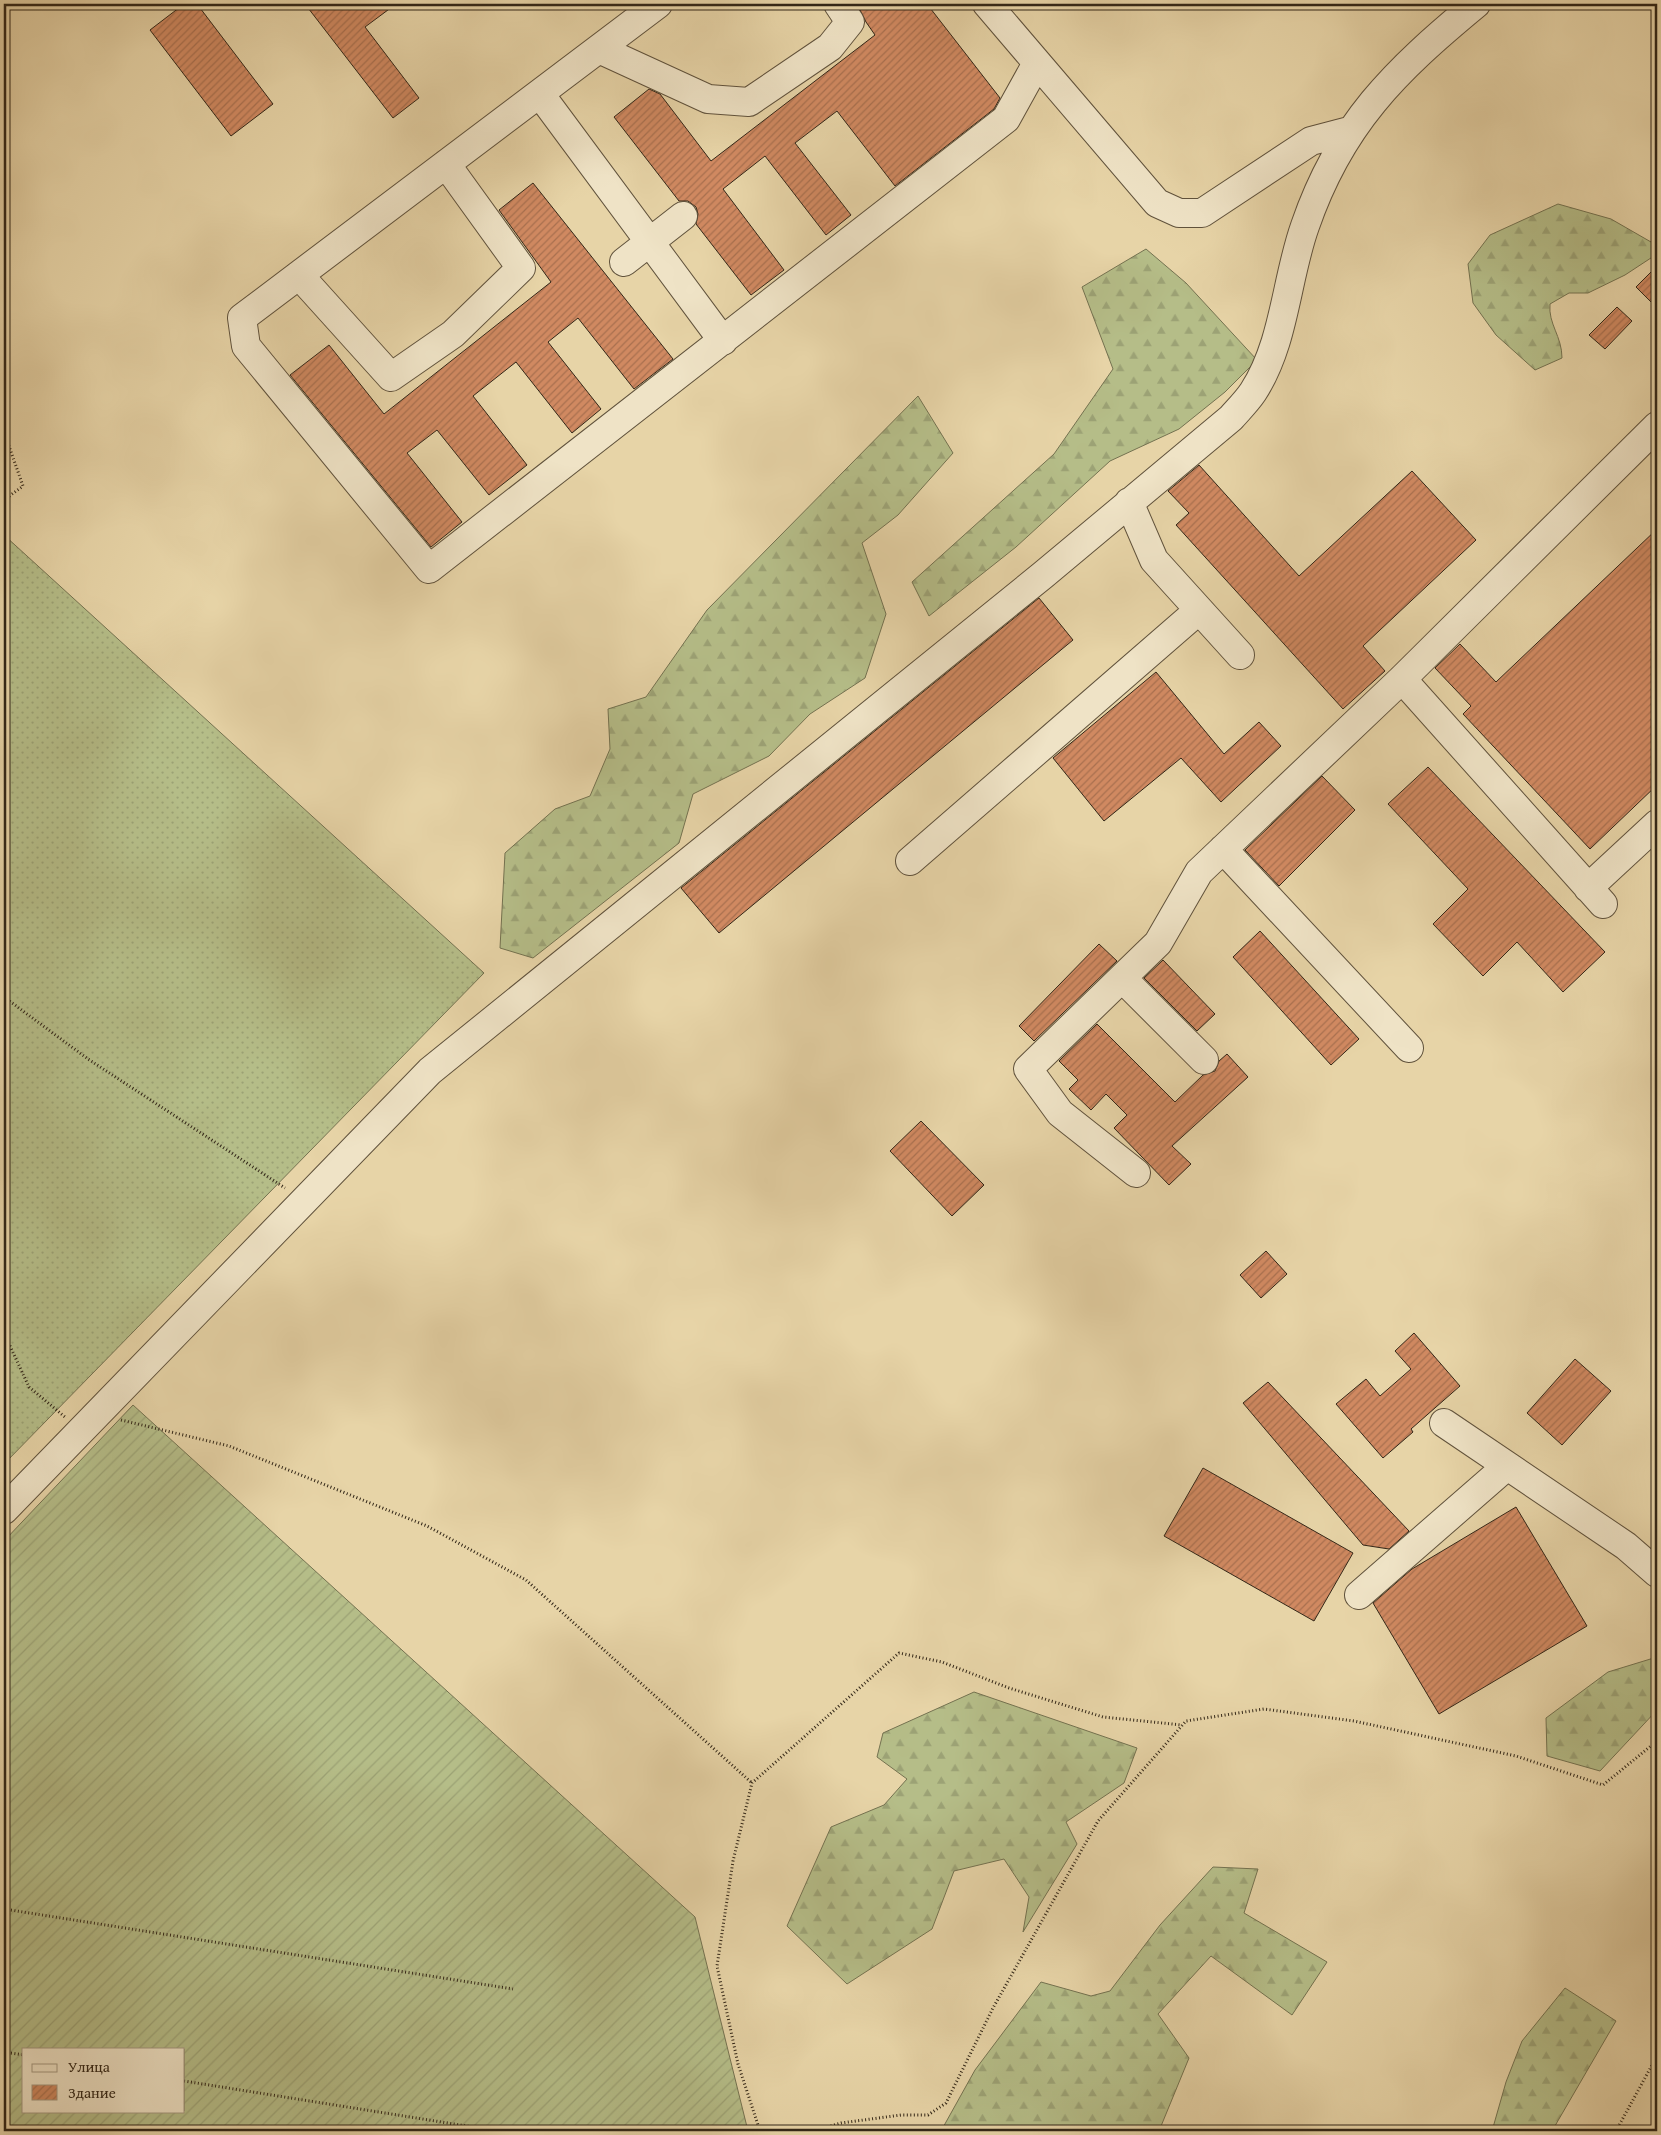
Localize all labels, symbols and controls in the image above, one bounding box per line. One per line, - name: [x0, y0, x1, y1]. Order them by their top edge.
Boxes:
- legend: [22, 2048, 185, 2112]
- text: Улица: [68, 2056, 111, 2077]
- text: Здание: [68, 2082, 116, 2103]

